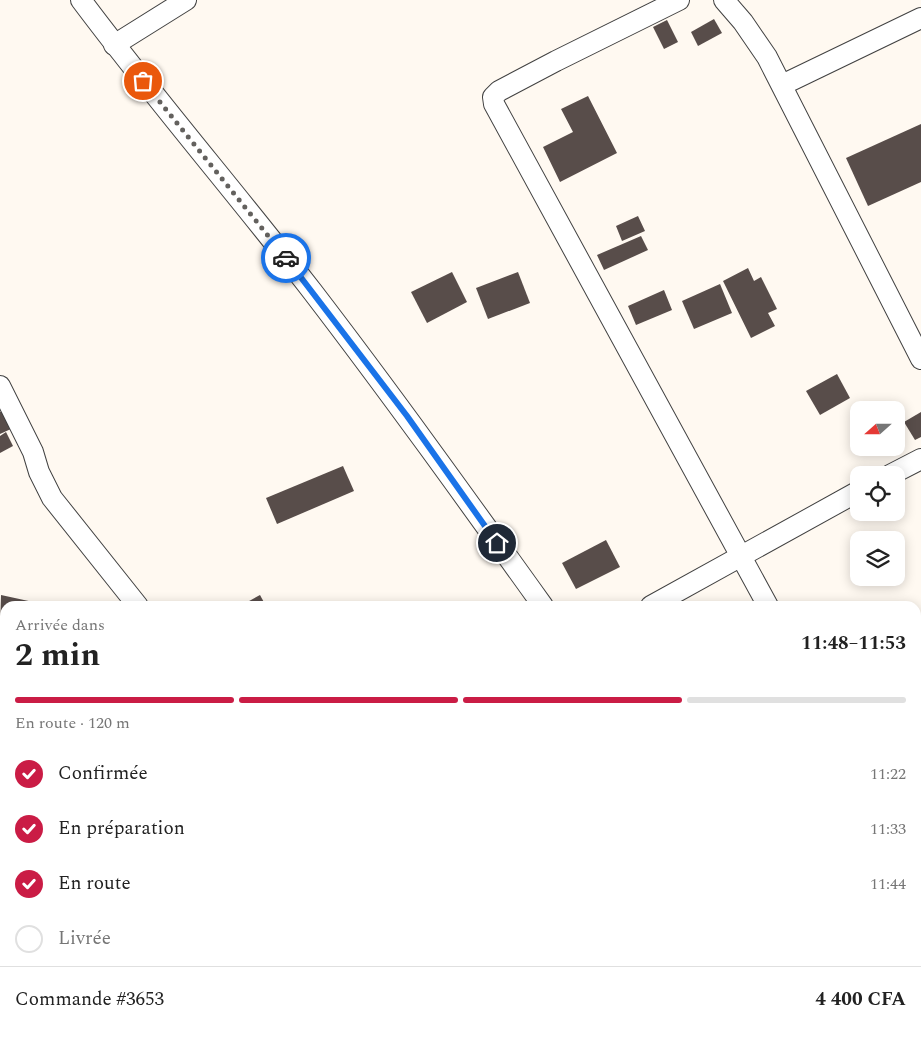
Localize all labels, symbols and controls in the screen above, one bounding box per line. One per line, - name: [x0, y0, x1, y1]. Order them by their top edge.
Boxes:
- pin: [122, 60, 164, 102]
- icon: bag: [129, 67, 157, 95]
- courier: [261, 233, 311, 283]
- icon: car: [272, 244, 300, 272]
- north arrow: [850, 401, 905, 456]
- map controls: [850, 401, 905, 586]
- button: locate: [850, 466, 905, 521]
- pin: [476, 522, 518, 564]
- icon: home: [483, 529, 511, 557]
- button: layers: [850, 531, 905, 586]
- text: Arrivée dans: [15, 613, 105, 637]
- text: 11:48–11:53: [801, 629, 906, 658]
- text: 2 min: [15, 631, 100, 680]
- text: En route · 120 m: [15, 711, 130, 735]
- text: Confirmée: [58, 759, 148, 788]
- icon: check: [15, 760, 43, 788]
- text: 11:22: [870, 762, 906, 786]
- text: En préparation: [58, 814, 185, 843]
- icon: check: [15, 815, 43, 843]
- text: 11:33: [870, 817, 906, 841]
- text: En route: [58, 869, 131, 898]
- icon: check: [15, 870, 43, 898]
- text: 11:44: [870, 872, 906, 896]
- text: Livrée: [58, 924, 111, 953]
- text: Commande #3653: [15, 985, 164, 1014]
- text: 4 400 CFA: [815, 985, 906, 1014]

